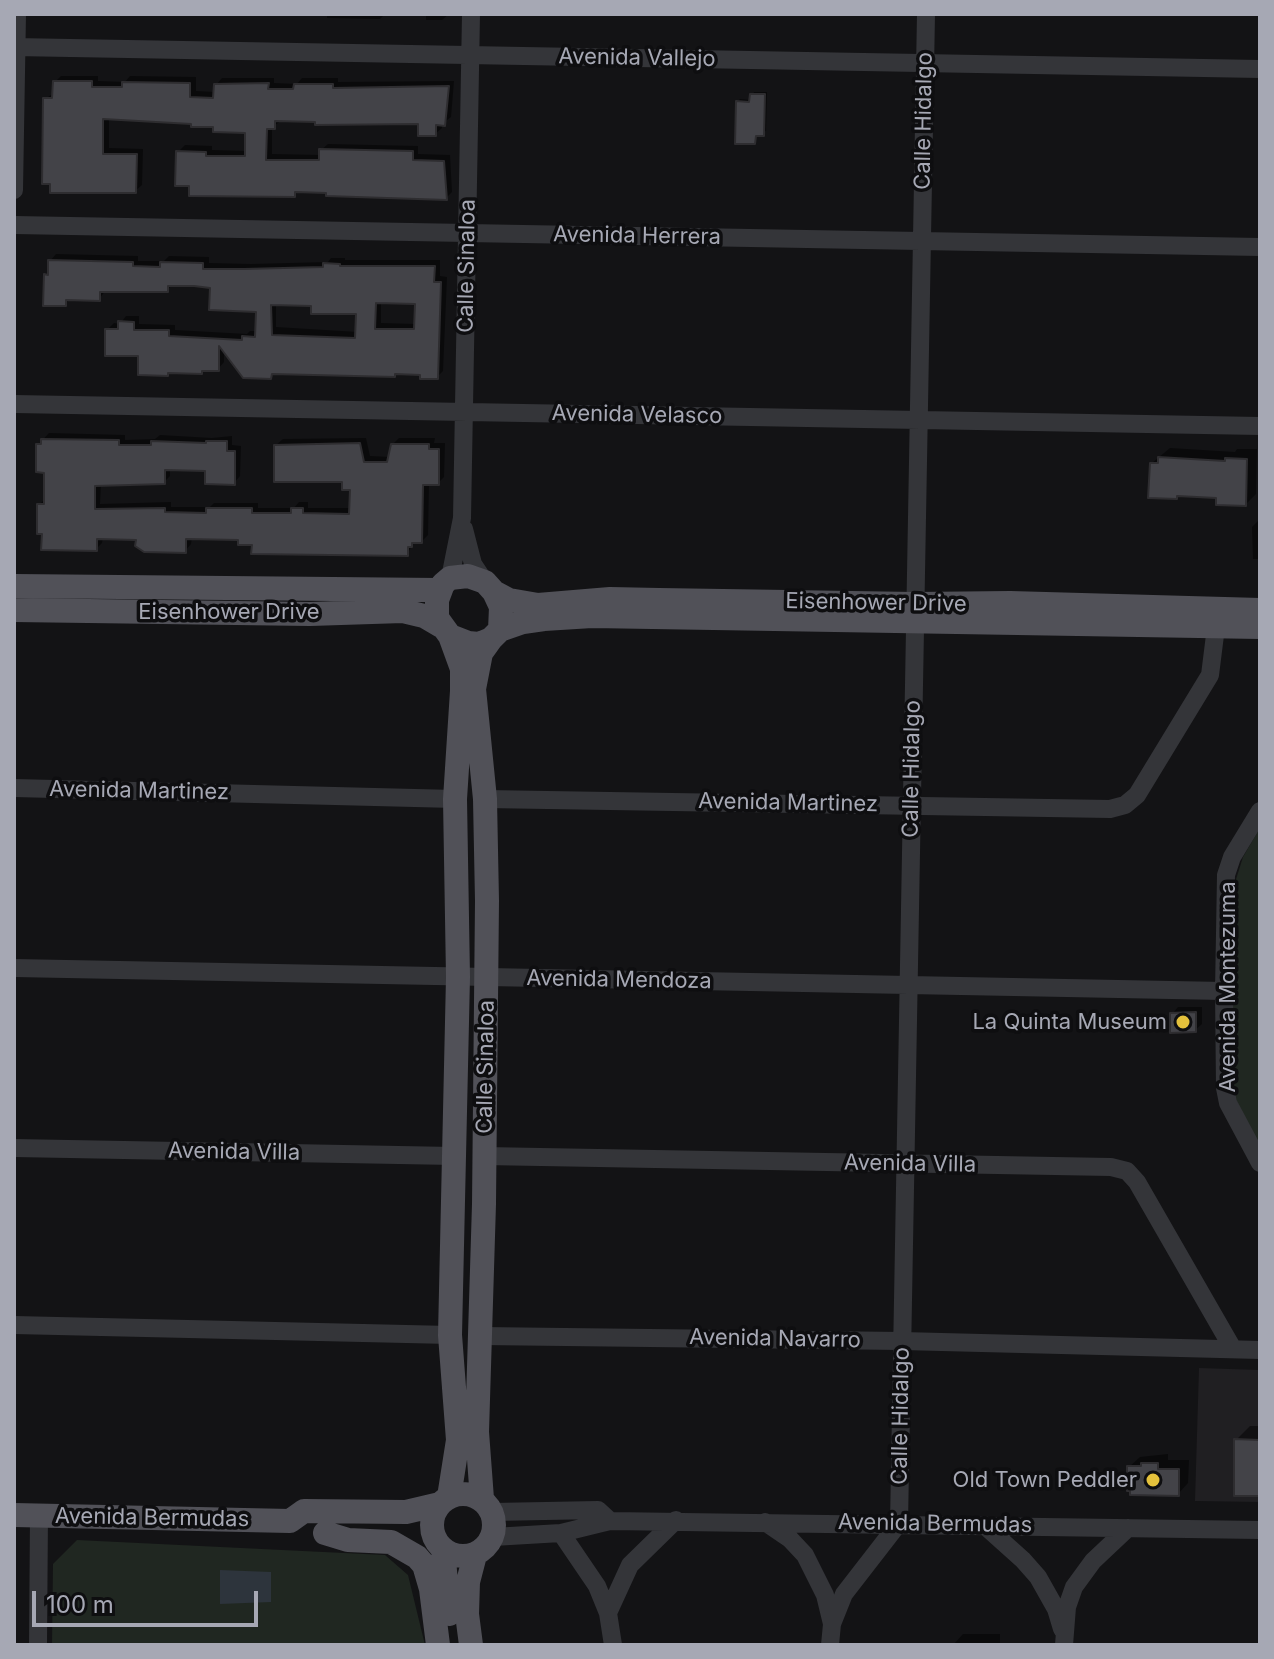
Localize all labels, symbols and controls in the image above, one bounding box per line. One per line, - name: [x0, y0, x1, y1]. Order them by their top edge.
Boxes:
- street label: Avenida Vallejo: [558, 43, 716, 73]
- street label: Calle Hidalgo: [910, 52, 938, 190]
- street label: Calle Sinaloa: [453, 199, 481, 333]
- street label: Avenida Herrera: [553, 221, 721, 251]
- street label: Avenida Velasco: [551, 400, 723, 430]
- street label: Eisenhower Drive: [785, 588, 967, 618]
- street label: Eisenhower Drive: [138, 599, 320, 625]
- street label: Calle Hidalgo: [898, 700, 926, 838]
- street label: Avenida Martinez: [49, 776, 229, 806]
- street label: Avenida Martinez: [698, 788, 878, 818]
- street label: Avenida Montezuma: [1215, 881, 1241, 1093]
- street label: Avenida Mendoza: [526, 965, 712, 995]
- street label: Calle Sinaloa: [472, 1000, 500, 1134]
- place label: La Quinta Museum: [972, 1009, 1167, 1035]
- marker: La Quinta Museum: [1174, 1013, 1192, 1031]
- street label: Avenida Villa: [168, 1138, 300, 1166]
- street label: Avenida Villa: [844, 1150, 976, 1178]
- street label: Avenida Navarro: [689, 1324, 861, 1354]
- street label: Calle Hidalgo: [887, 1347, 915, 1485]
- place label: Old Town Peddler: [953, 1467, 1137, 1493]
- marker: Old Town Peddler: [1144, 1471, 1162, 1489]
- street label: Avenida Bermudas: [55, 1503, 249, 1533]
- street label: Avenida Bermudas: [838, 1509, 1032, 1539]
- scale bar: [36, 1575, 262, 1625]
- text: 100 m: [46, 1590, 114, 1619]

